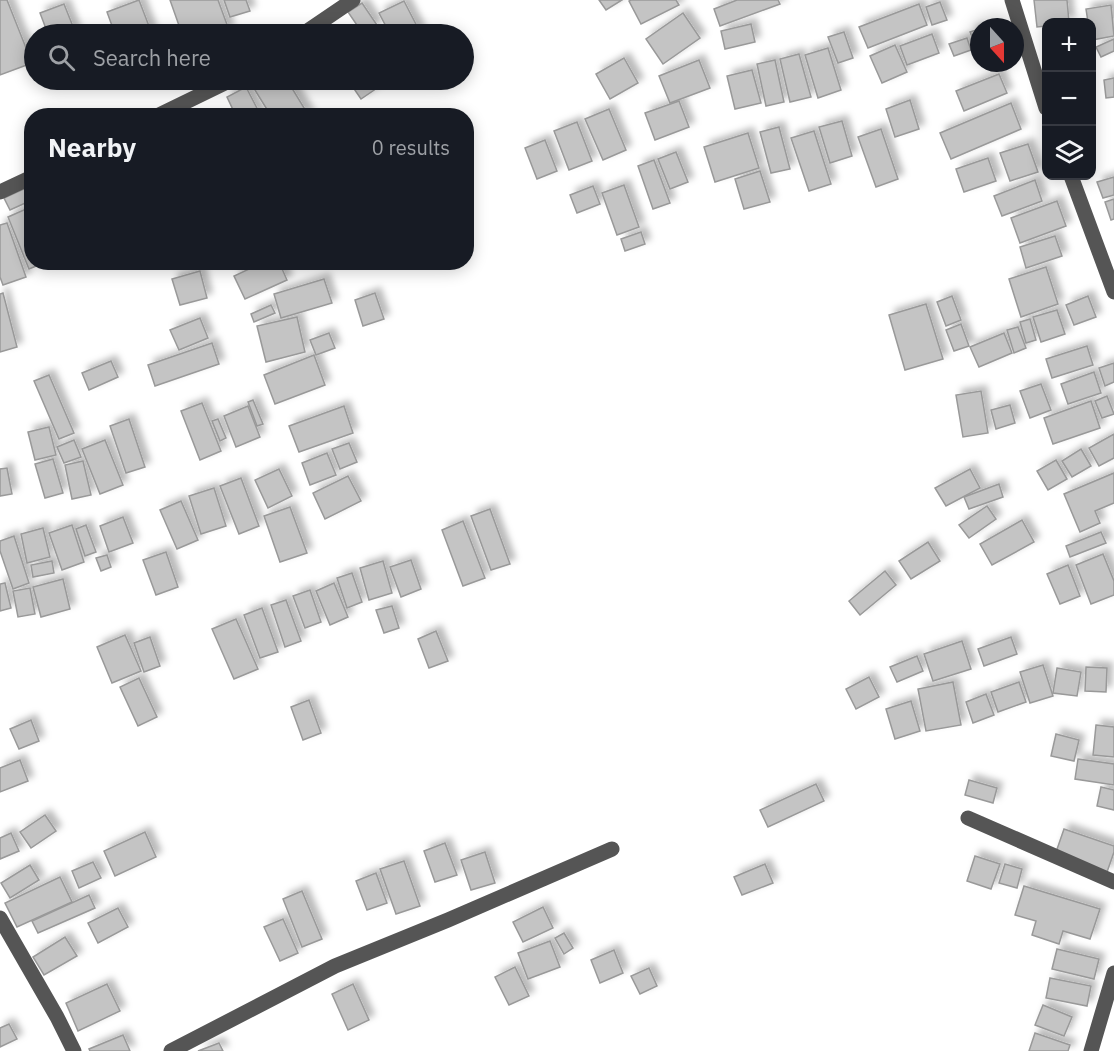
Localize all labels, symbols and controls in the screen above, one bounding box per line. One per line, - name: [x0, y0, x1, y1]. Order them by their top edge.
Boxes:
- north arrow: [970, 18, 1024, 72]
- map controls: [1042, 18, 1096, 180]
- button: +: [1042, 18, 1096, 72]
- search box: [24, 24, 474, 90]
- icon: search: [45, 41, 78, 74]
- text: Search here: [93, 43, 211, 72]
- button: −: [1042, 72, 1096, 126]
- button: layers: [1042, 126, 1096, 180]
- text: Nearby: [48, 130, 136, 164]
- text: 0 results: [372, 134, 450, 161]

